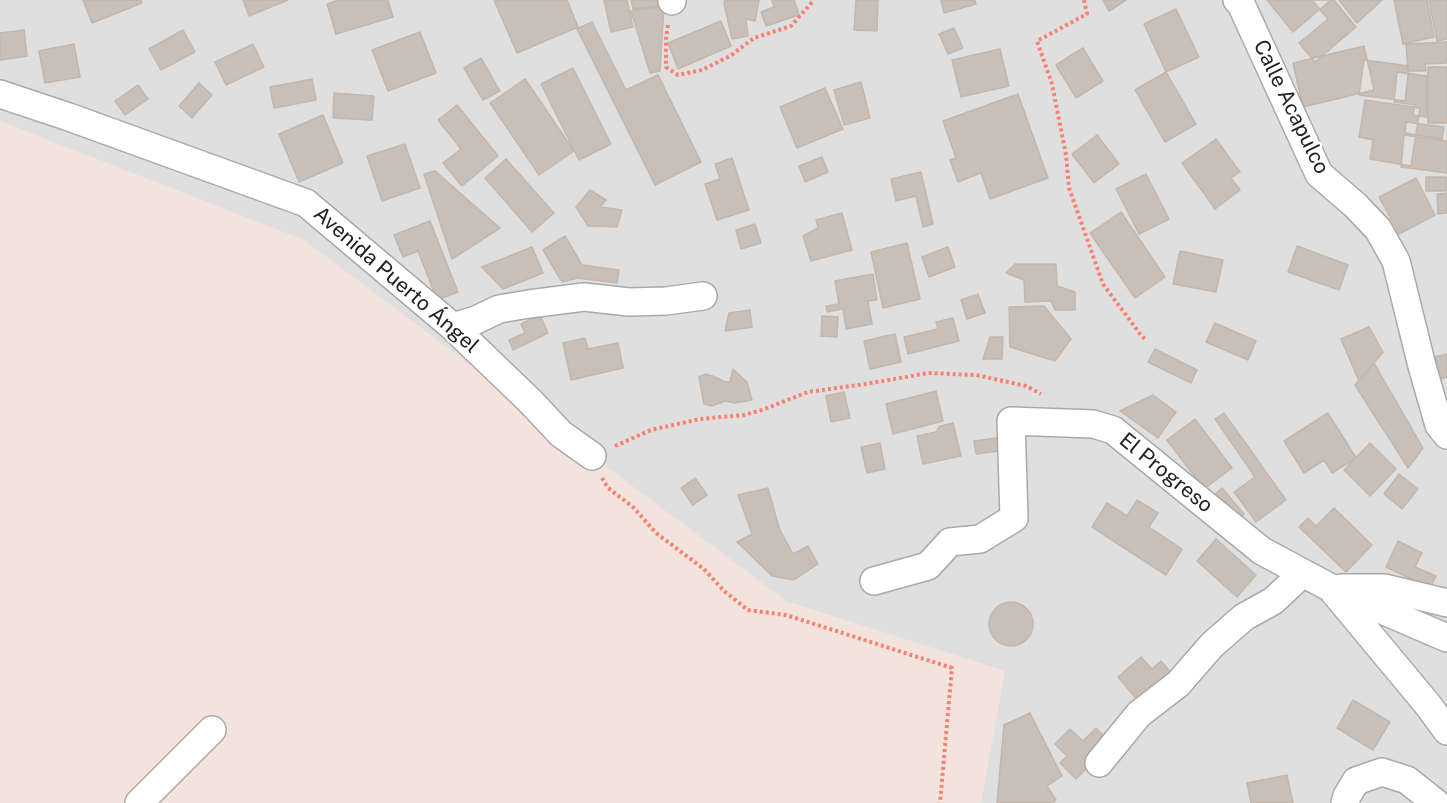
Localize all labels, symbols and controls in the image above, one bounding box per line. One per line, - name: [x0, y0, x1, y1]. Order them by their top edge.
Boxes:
- street label: Calle Acapulco: [1248, 36, 1334, 178]
- street label: Avenida Puerto Ángel: [308, 201, 484, 359]
- street label: El Progreso: [1114, 428, 1218, 518]

